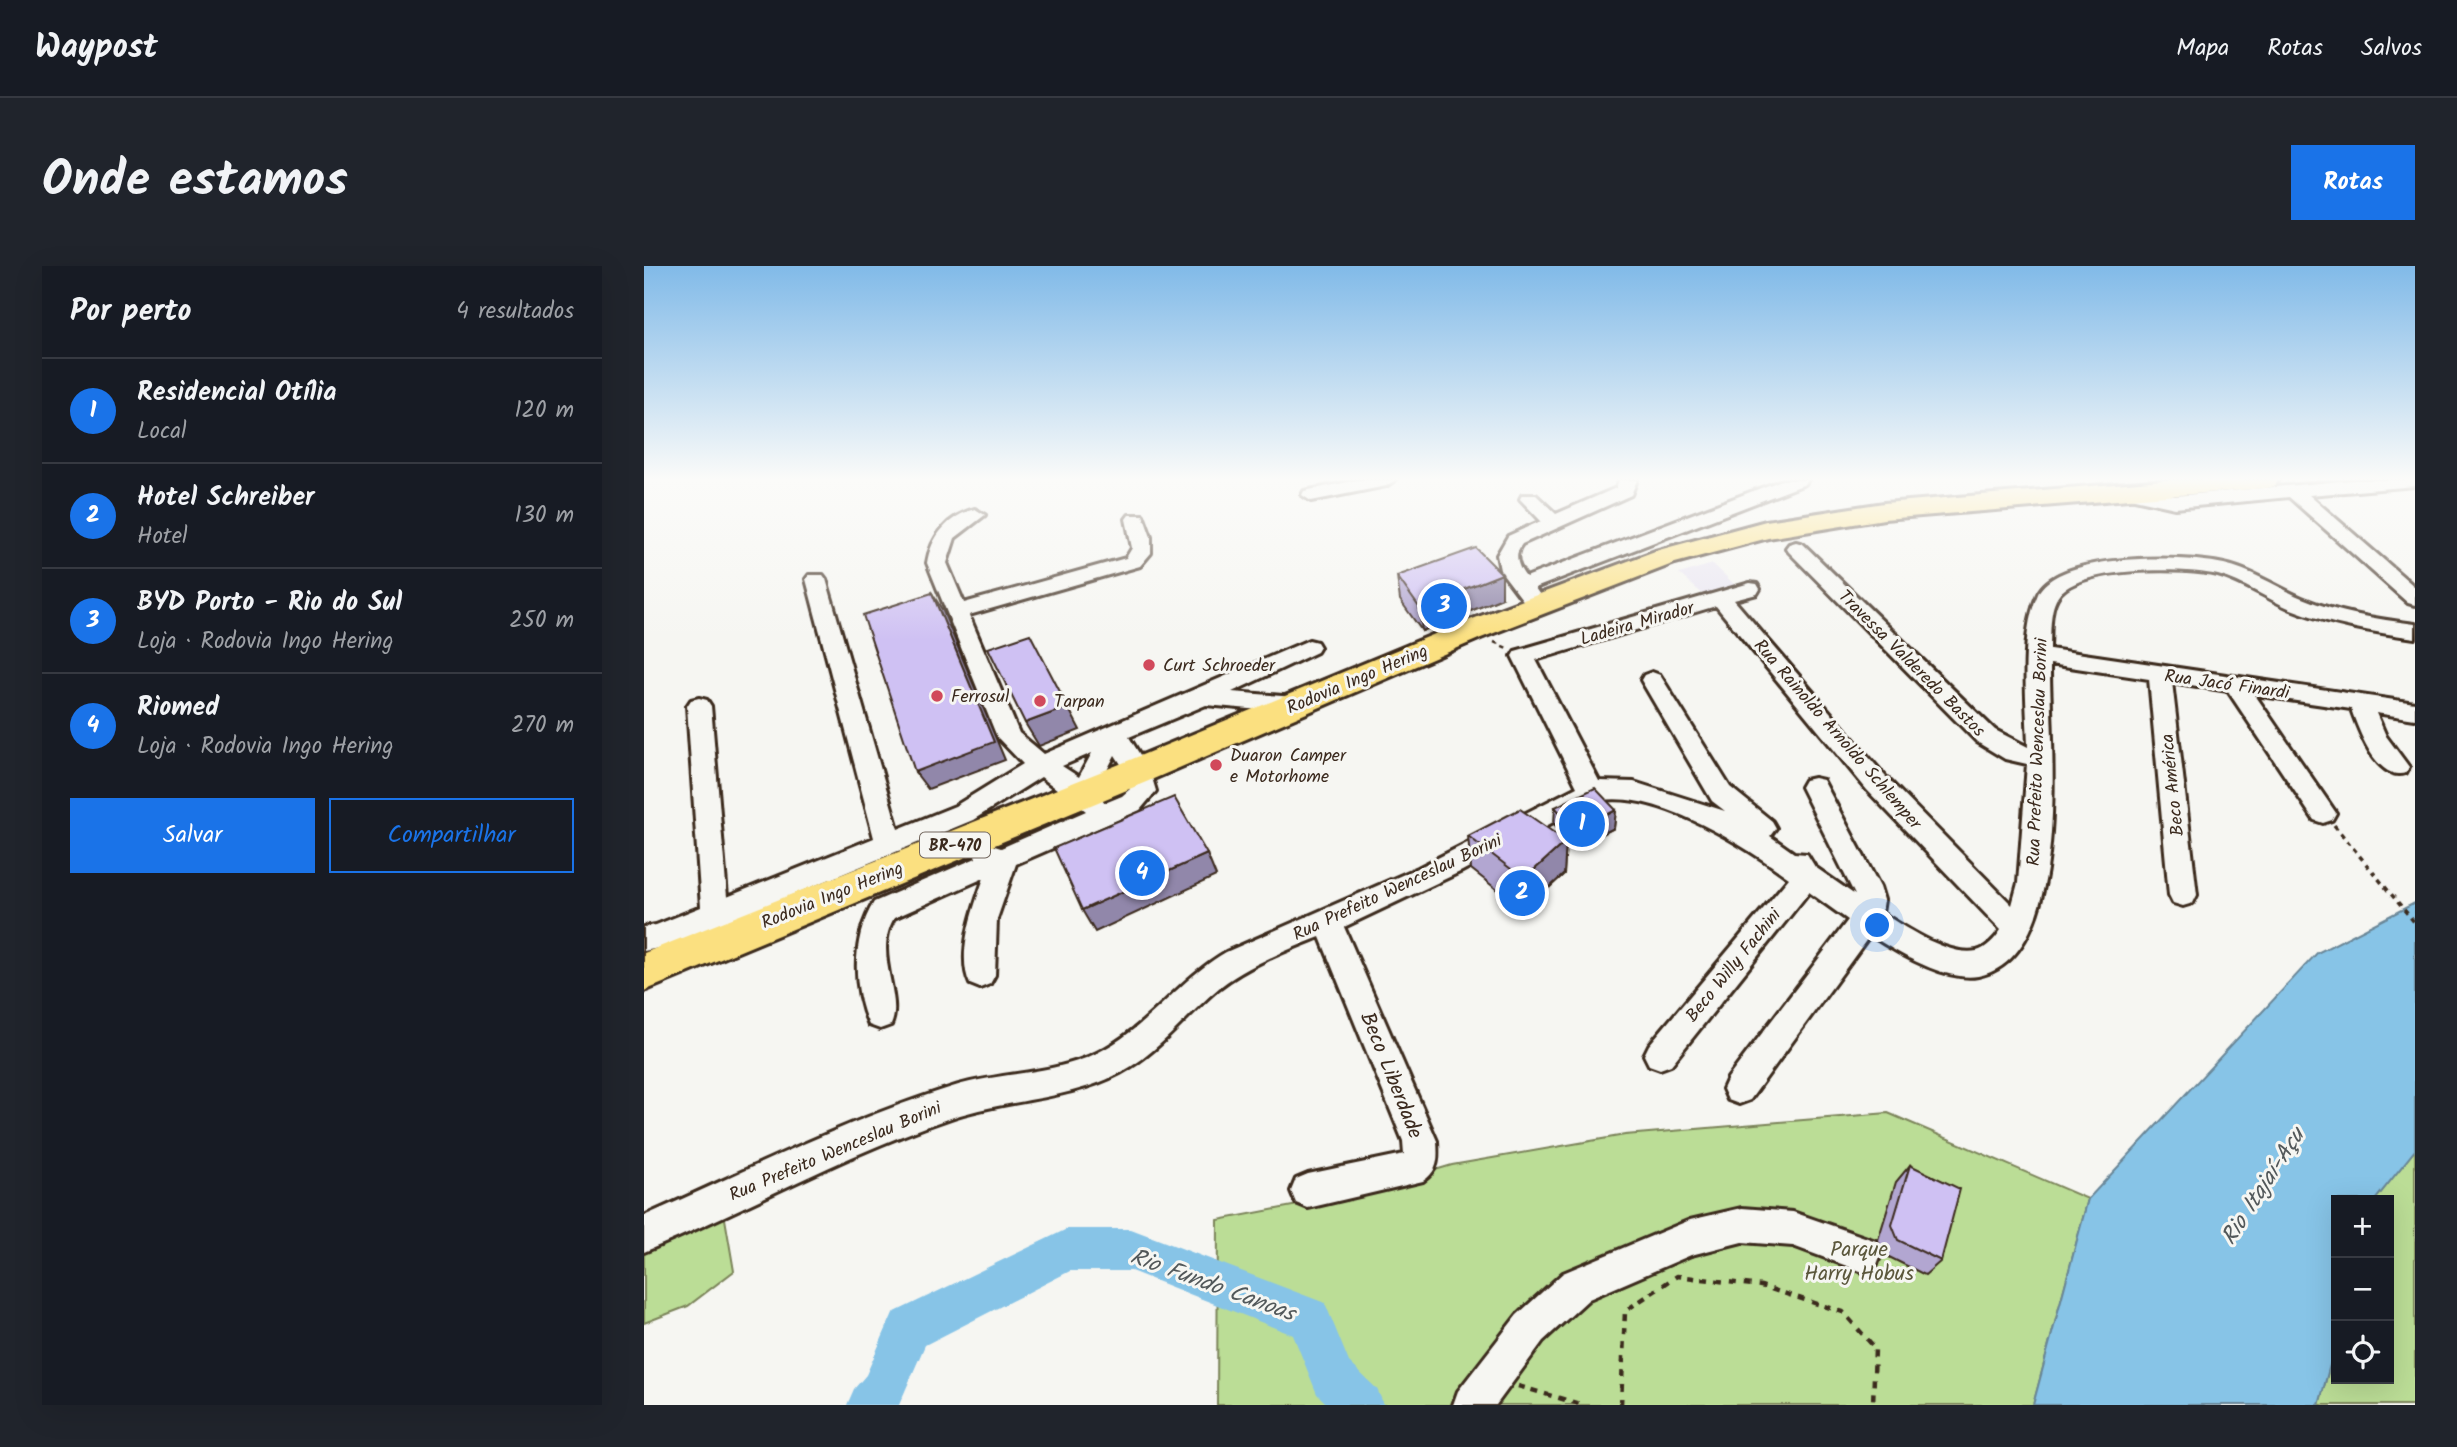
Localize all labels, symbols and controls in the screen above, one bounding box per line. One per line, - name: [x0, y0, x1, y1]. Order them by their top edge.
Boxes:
- text: Waypost: [35, 22, 158, 75]
- text: Mapa: [2176, 29, 2229, 68]
- text: Rotas: [2267, 29, 2323, 68]
- text: Salvos: [2361, 29, 2422, 68]
- text: Onde estamos: [42, 143, 348, 221]
- button: Rotas: [2291, 145, 2415, 220]
- text: Por perto: [70, 288, 191, 336]
- text: 4 resultados: [456, 294, 574, 330]
- text: Residencial Otília: [137, 372, 337, 414]
- text: 1: [90, 393, 96, 429]
- text: 120 m: [514, 393, 574, 429]
- text: Local: [137, 414, 187, 450]
- text: Hotel Schreiber: [137, 477, 315, 519]
- text: 2: [86, 498, 100, 534]
- text: 130 m: [515, 498, 574, 534]
- text: Hotel: [137, 519, 188, 555]
- pin: 3: [1421, 580, 1467, 632]
- text: BYD Porto - Rio do Sul: [137, 582, 402, 624]
- street label: Travessa Valderedo Bastos: [1830, 583, 1992, 745]
- street label: Ladeira Mirador: [1577, 594, 1699, 655]
- text: 3: [87, 603, 99, 639]
- text: 250 m: [509, 603, 574, 639]
- text: Loja · Rodovia Ingo Hering: [137, 624, 393, 660]
- street label: Rua Rainoldo Arnoldo Schlemper: [1746, 633, 1929, 838]
- street label: Rua Prefeito Wenceslau Borini: [2020, 637, 2057, 867]
- street label: Rodovia Ingo Hering: [1282, 638, 1433, 723]
- place label: Curt Schroeder: [1163, 652, 1276, 681]
- marker: Curt Schroeder: [1141, 657, 1157, 673]
- street label: Rua Jacó Finardi: [2162, 662, 2292, 709]
- place label: Ferrosul: [951, 683, 1010, 712]
- text: Riomed: [137, 687, 219, 729]
- marker: Ferrosul: [929, 688, 945, 704]
- place label: Tarpan: [1054, 688, 1105, 717]
- marker: Tarpan: [1032, 693, 1048, 709]
- text: 4: [87, 708, 99, 744]
- text: 270 m: [511, 708, 574, 744]
- text: Loja · Rodovia Ingo Hering: [137, 729, 393, 765]
- street label: Beco América: [2154, 732, 2193, 837]
- place label: Duaron Camper e Motorhome: [1230, 742, 1347, 792]
- marker: Duaron Camper e Motorhome: [1208, 757, 1224, 773]
- button: Salvar: [70, 798, 315, 873]
- button: Compartilhar: [329, 798, 574, 873]
- pin: 1: [1559, 798, 1605, 850]
- street label: Rua Prefeito Wenceslau Borini: [1288, 827, 1508, 950]
- road number: BR-470: [920, 832, 990, 858]
- pin: 4: [1119, 847, 1165, 899]
- street label: Rodovia Ingo Hering: [757, 855, 908, 938]
- pin: 2: [1499, 867, 1545, 919]
- street label: Beco Willy Fachini: [1679, 902, 1790, 1029]
- your location: [1860, 908, 1894, 942]
- street label: Beco Liberdade: [1350, 1007, 1431, 1144]
- street label: Rua Prefeito Wenceslau Borini: [725, 1094, 947, 1210]
- water label: Rio Itajaí-Açu: [2212, 1119, 2317, 1253]
- map controls: [2331, 1195, 2394, 1384]
- button: +: [2331, 1195, 2394, 1258]
- park label: Parque Harry Hobus: [1804, 1234, 1914, 1291]
- water label: Rio Fundo Canoas: [1125, 1239, 1302, 1333]
- button: −: [2331, 1258, 2394, 1321]
- button: locate: [2331, 1321, 2394, 1384]

